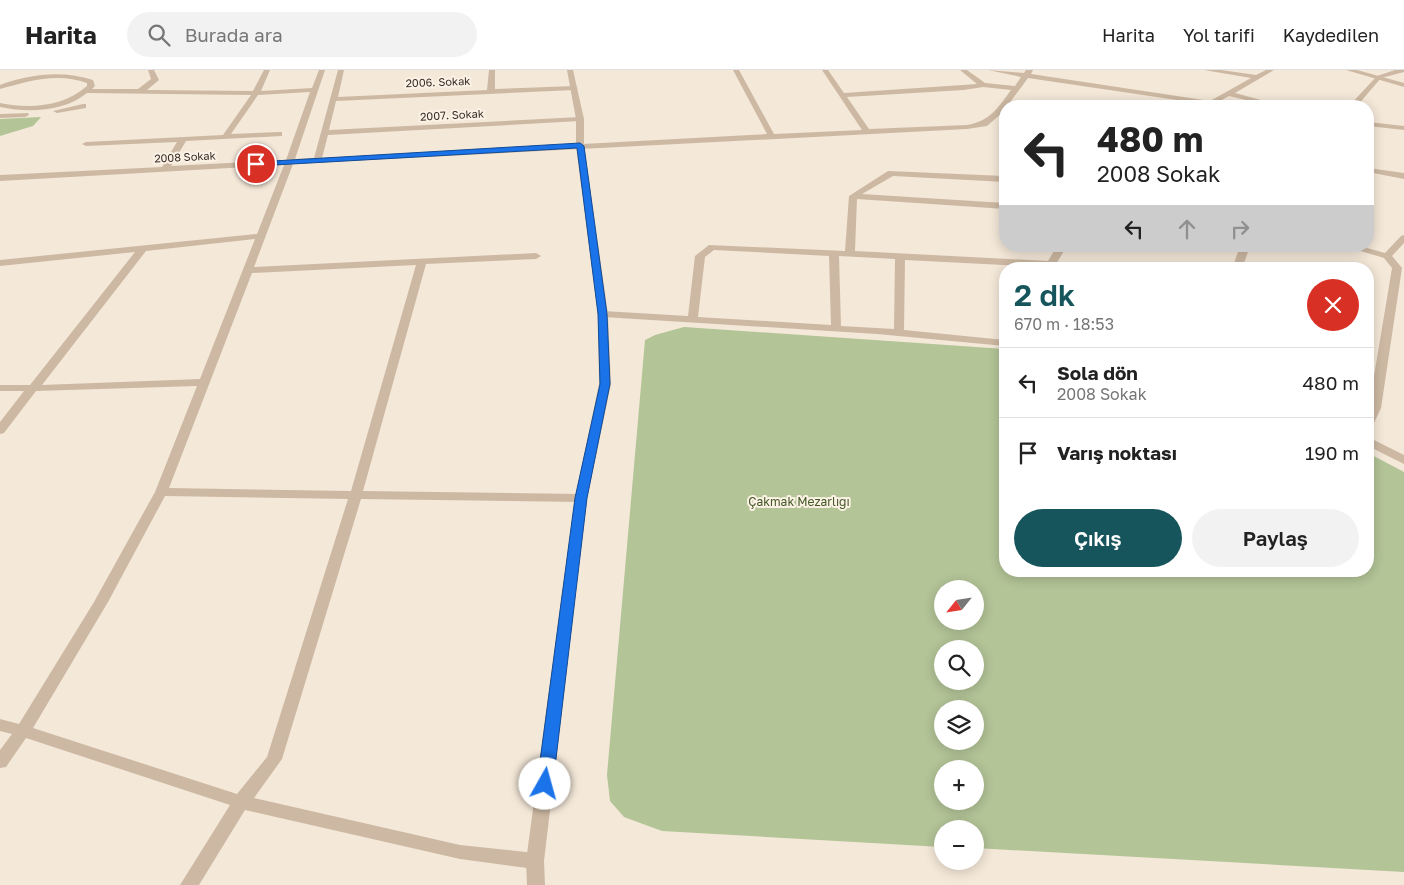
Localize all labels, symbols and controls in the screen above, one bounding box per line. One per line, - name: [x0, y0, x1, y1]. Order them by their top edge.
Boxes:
- search box: [127, 12, 477, 57]
- text: Harita: [25, 20, 97, 49]
- icon: search: [145, 21, 173, 49]
- text: Burada ara: [185, 23, 283, 46]
- text: Harita: [1102, 24, 1155, 46]
- text: Yol tarifi: [1183, 24, 1255, 46]
- text: Kaydedilen: [1283, 24, 1379, 46]
- street label: 2006. Sokak: [405, 74, 471, 89]
- street label: 2007. Sokak: [420, 106, 484, 123]
- text: 480 m: [1097, 118, 1203, 160]
- icon: left: [1014, 120, 1079, 185]
- pin: [235, 143, 277, 185]
- street label: 2008 Sokak: [154, 148, 216, 165]
- icon: arrive: [242, 150, 270, 178]
- text: 2008 Sokak: [1097, 160, 1220, 187]
- icon: left: [1120, 215, 1148, 243]
- icon: ahead: [1173, 215, 1201, 243]
- icon: right: [1226, 215, 1254, 243]
- text: 2 dk: [1014, 277, 1075, 313]
- button: close: [1307, 279, 1359, 331]
- text: 670 m · 18:53: [1014, 314, 1114, 334]
- text: Sola dön: [1057, 361, 1138, 384]
- icon: left: [1014, 369, 1042, 397]
- text: 480 m: [1302, 371, 1359, 394]
- text: 2008 Sokak: [1057, 384, 1147, 404]
- icon: arrive: [1014, 439, 1042, 467]
- text: Varış noktası: [1057, 441, 1177, 464]
- text: 190 m: [1305, 441, 1359, 464]
- park label: Çakmak Mezarlığı: [748, 494, 850, 509]
- button: Çıkış: [1014, 509, 1182, 567]
- button: Paylaş: [1192, 509, 1359, 567]
- north arrow: [934, 580, 984, 630]
- map controls: [934, 580, 984, 870]
- button: search: [934, 640, 984, 690]
- button: layers: [934, 700, 984, 750]
- position arrow: [518, 757, 570, 809]
- button: +: [934, 760, 984, 810]
- button: −: [934, 820, 984, 870]

